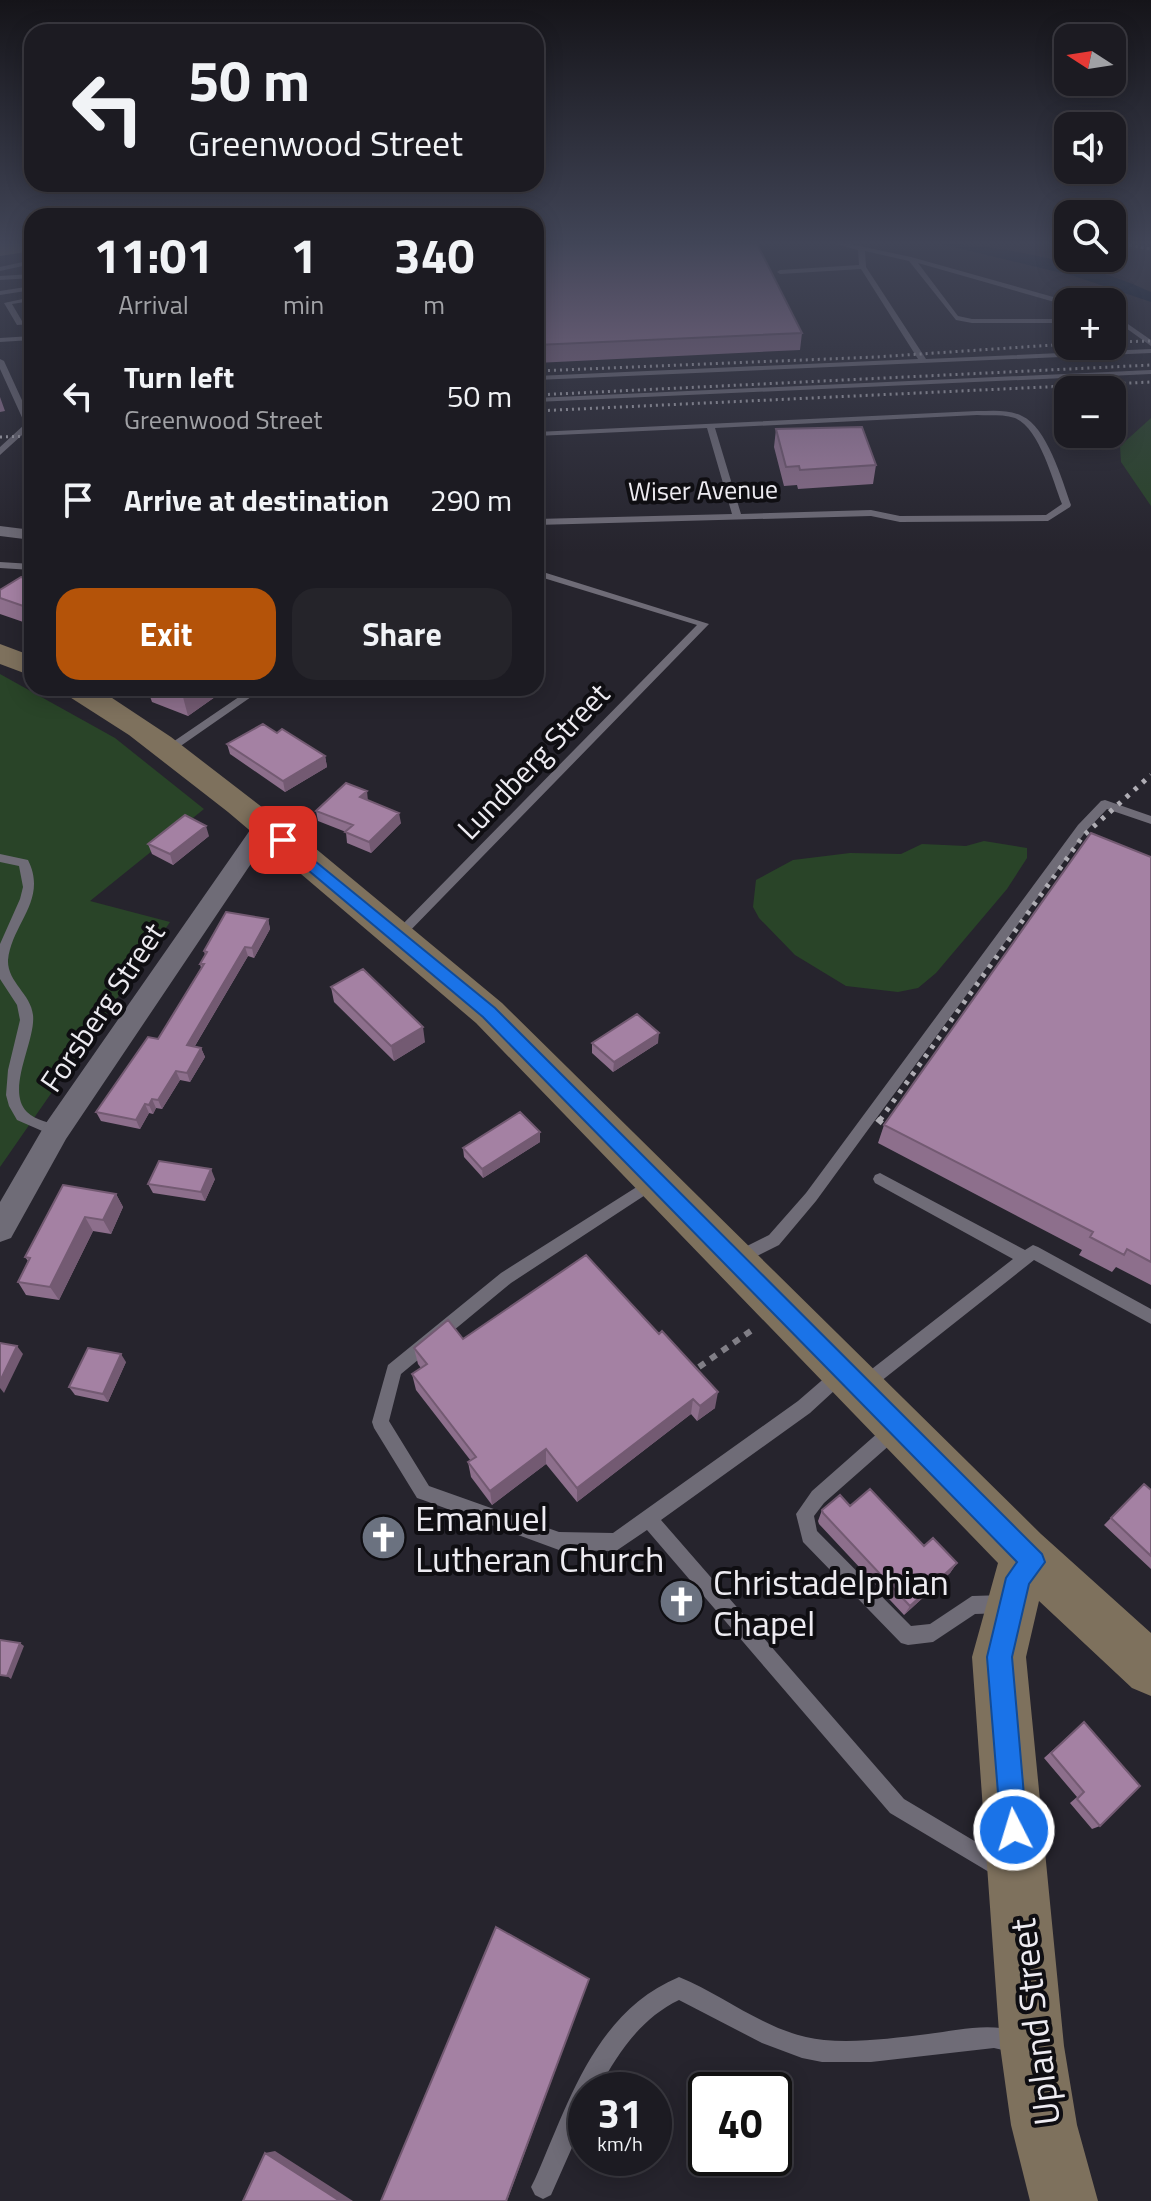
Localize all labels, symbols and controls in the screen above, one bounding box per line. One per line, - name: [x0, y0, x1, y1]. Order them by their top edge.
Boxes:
- north arrow: [1054, 24, 1126, 96]
- map controls: [1054, 24, 1126, 448]
- text: 50 m: [188, 38, 310, 123]
- icon: left: [56, 56, 160, 160]
- button: sound: [1054, 112, 1126, 184]
- text: Greenwood Street: [188, 115, 463, 170]
- button: search: [1054, 200, 1126, 272]
- text: 11:01: [94, 219, 213, 292]
- text: 1: [290, 219, 317, 292]
- text: 340: [394, 219, 474, 292]
- text: Arrival: [118, 285, 189, 324]
- text: min: [283, 285, 324, 324]
- text: m: [423, 285, 445, 324]
- button: +: [1054, 288, 1126, 360]
- text: Turn left: [124, 354, 234, 400]
- text: 50 m: [447, 373, 512, 419]
- icon: left: [56, 374, 100, 418]
- button: −: [1054, 376, 1126, 448]
- text: Greenwood Street: [124, 400, 322, 439]
- street label: Wiser Avenue: [628, 469, 778, 511]
- text: Arrive at destination: [124, 477, 389, 523]
- text: 290 m: [430, 477, 512, 523]
- icon: arrive: [56, 478, 100, 522]
- button: Exit: [56, 588, 276, 680]
- button: Share: [292, 588, 512, 680]
- street label: Lundberg Street: [446, 672, 620, 850]
- pin: [249, 806, 317, 874]
- icon: arrive: [261, 818, 305, 862]
- street label: Forsberg Street: [28, 913, 176, 1101]
- place label: Emanuel Lutheran Church: [415, 1490, 664, 1586]
- church icon: Emanuel Lutheran Church: [360, 1514, 408, 1562]
- place label: Christadelphian Chapel: [713, 1554, 949, 1650]
- church icon: Christadelphian Chapel: [658, 1578, 706, 1626]
- position arrow: [972, 1788, 1056, 1872]
- street label: Upland Street: [994, 1915, 1074, 2128]
- speed limit sign: 40: [688, 2072, 792, 2176]
- text: 31: [598, 2083, 642, 2144]
- text: km/h: [597, 2128, 643, 2159]

